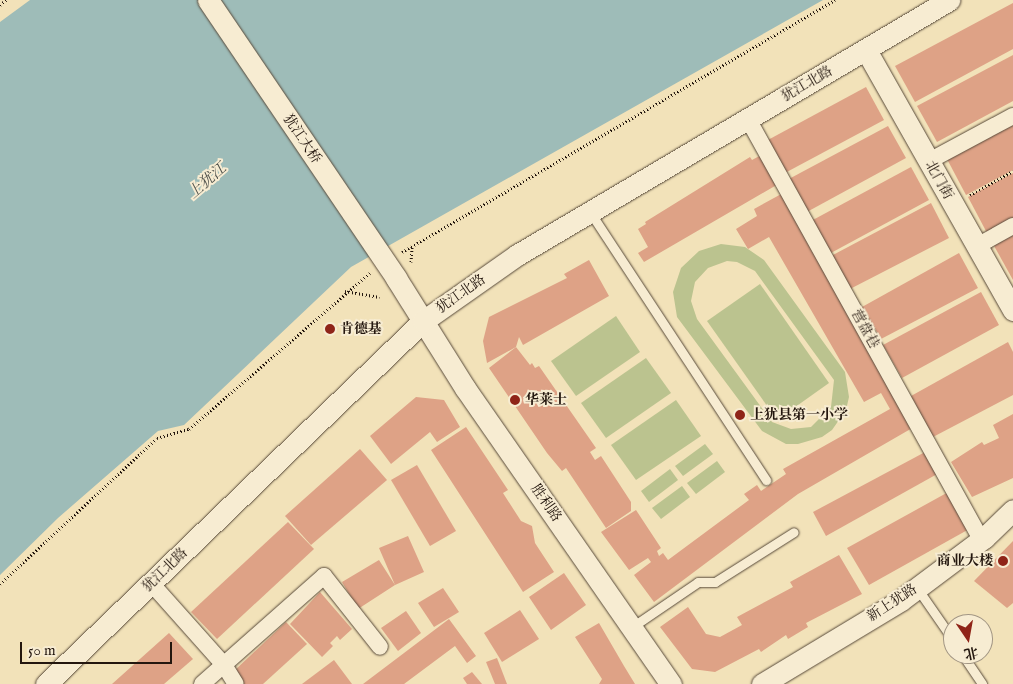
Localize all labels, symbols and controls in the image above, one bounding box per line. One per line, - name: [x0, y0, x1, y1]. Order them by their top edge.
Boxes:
- street label: 犹江北路: [779, 63, 835, 105]
- street label: 犹江大桥: [279, 111, 325, 167]
- street label: 北门街: [921, 158, 957, 202]
- water label: 上犹江: [184, 159, 230, 203]
- street label: 犹江北路: [433, 271, 489, 317]
- street label: 营盘巷: [847, 307, 883, 351]
- place label: 肯德基: [340, 321, 382, 337]
- marker: 肯德基: [324, 323, 336, 335]
- place label: 华莱士: [525, 392, 567, 408]
- marker: 华莱士: [509, 394, 521, 406]
- place label: 上犹县第一小学: [750, 407, 848, 423]
- marker: 上犹县第一小学: [734, 409, 746, 421]
- street label: 胜利路: [527, 481, 565, 525]
- street label: 犹江北路: [139, 545, 191, 595]
- place label: 商业大楼: [937, 553, 993, 569]
- marker: 商业大楼: [997, 555, 1009, 567]
- street label: 新上犹路: [864, 581, 920, 625]
- north arrow: [943, 614, 993, 664]
- scale bar: [22, 632, 175, 664]
- text: 50 m: [28, 641, 56, 660]
- text: 北: [962, 642, 980, 663]

